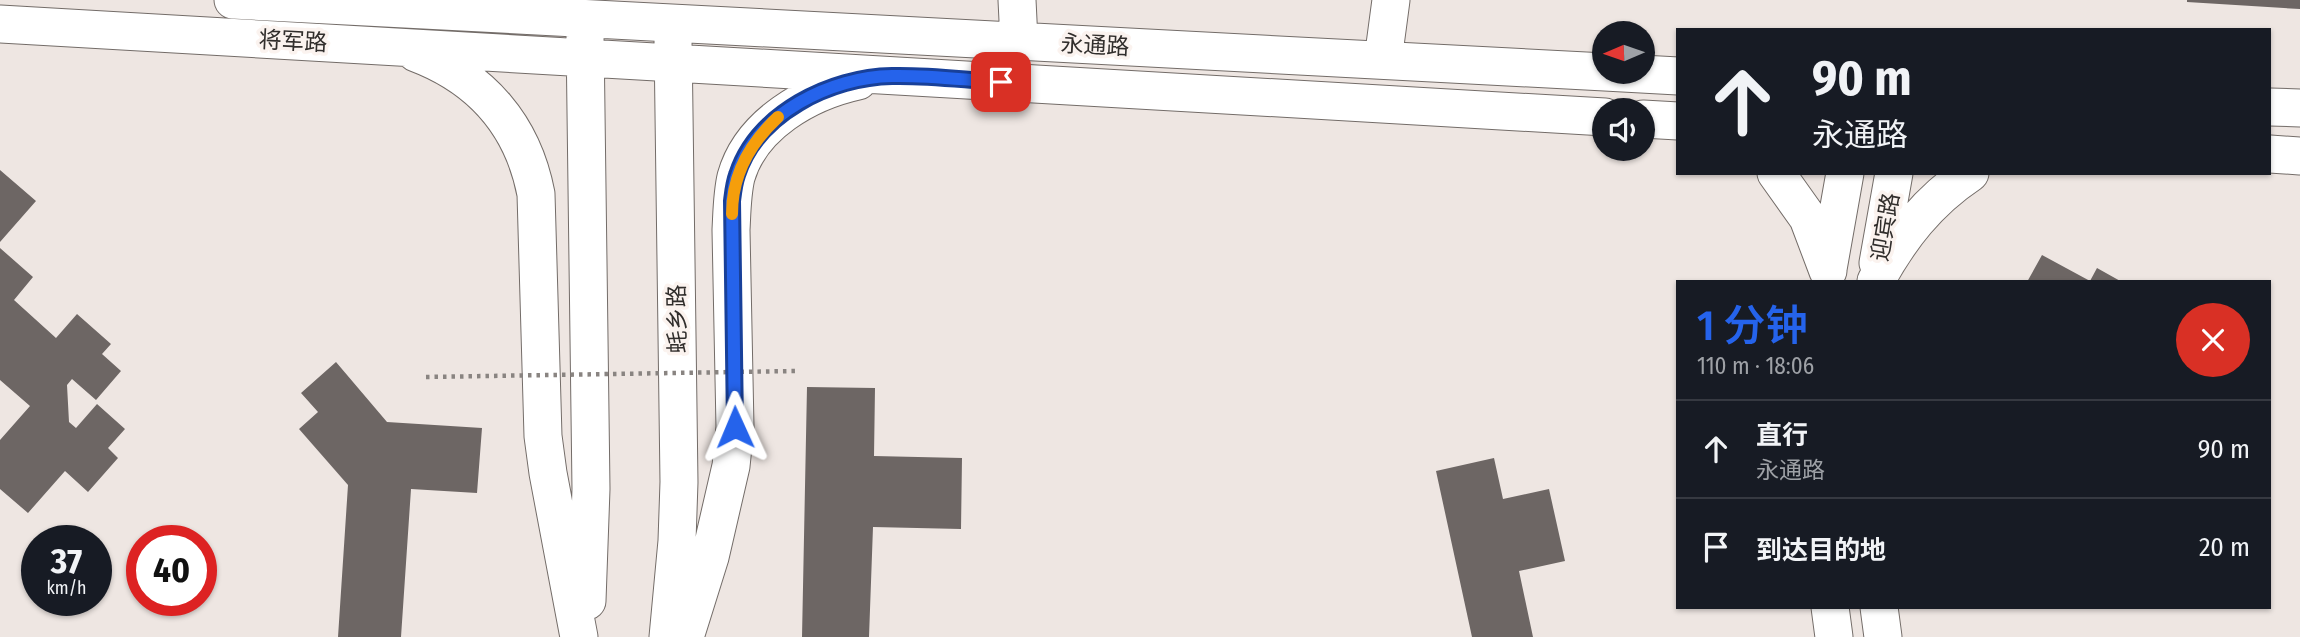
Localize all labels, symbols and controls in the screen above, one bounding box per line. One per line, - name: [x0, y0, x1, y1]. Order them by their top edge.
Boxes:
- north arrow: [1592, 21, 1656, 84]
- map controls: [1592, 21, 1655, 161]
- street label: 将军路: [258, 25, 328, 57]
- street label: 永通路: [1060, 29, 1130, 61]
- text: 90 m: [1812, 49, 1912, 108]
- pin: [971, 52, 1031, 112]
- icon: ahead: [1697, 56, 1788, 147]
- icon: arrive: [982, 63, 1020, 101]
- button: sound: [1592, 98, 1655, 161]
- text: 永通路: [1812, 116, 1908, 154]
- street label: 迎宾路: [1865, 191, 1905, 263]
- street label: 蚝乡路: [662, 284, 692, 354]
- text: 1 分钟: [1697, 301, 1808, 351]
- button: close: [2176, 303, 2250, 377]
- text: 110 m · 18:06: [1697, 352, 1814, 380]
- position arrow: [698, 390, 772, 464]
- text: 直行: [1756, 420, 1808, 451]
- icon: ahead: [1697, 430, 1735, 468]
- text: 90 m: [2198, 434, 2250, 465]
- text: 永通路: [1756, 456, 1825, 484]
- speed limit sign: 40: [126, 525, 217, 616]
- icon: arrive: [1697, 528, 1735, 566]
- text: 20 m: [2199, 532, 2250, 563]
- text: 到达目的地: [1756, 535, 1886, 566]
- text: 37: [51, 540, 82, 582]
- text: km/h: [46, 577, 87, 599]

